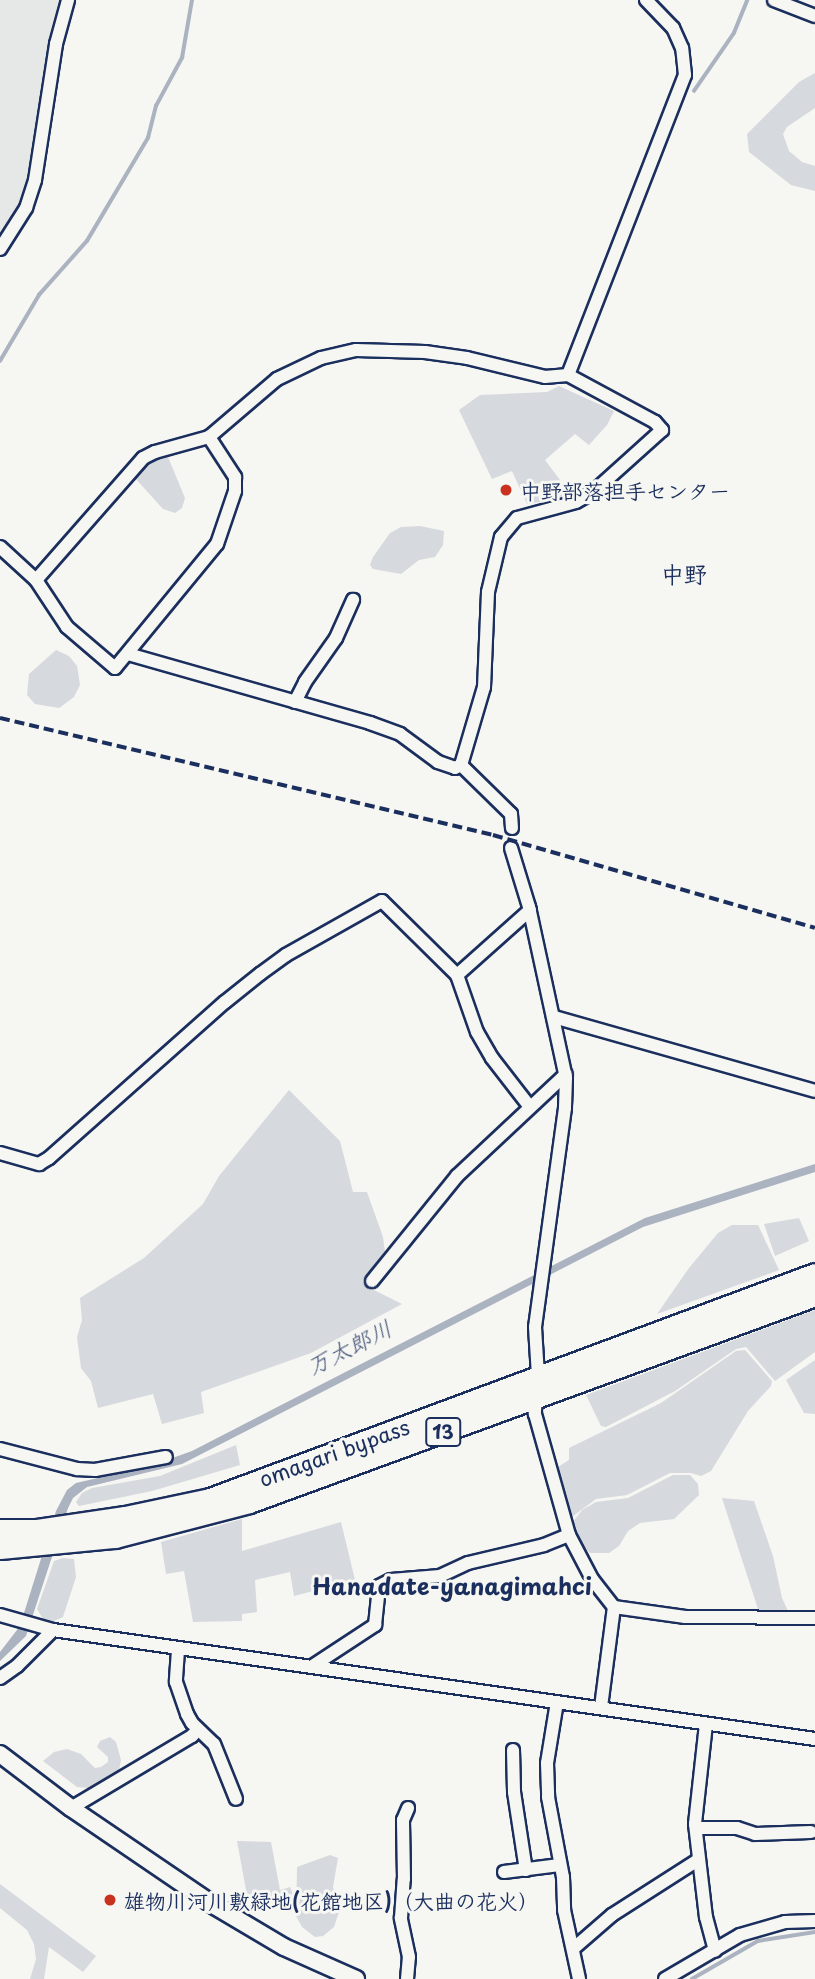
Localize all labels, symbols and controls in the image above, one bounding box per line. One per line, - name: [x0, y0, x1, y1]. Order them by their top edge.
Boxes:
- place label: 中野部落担手センター: [520, 477, 730, 503]
- marker: 中野部落担手センター: [498, 482, 514, 498]
- district label: 中野: [661, 560, 707, 588]
- water label: 万太郎川: [302, 1314, 396, 1380]
- street label: omagari bypass: [255, 1413, 413, 1491]
- road number: 13: [424, 1416, 462, 1448]
- district label: Hanadate-yanagimahci: [312, 1572, 592, 1600]
- place label: 雄物川河川敷緑地(花館地区)（大曲の花火）: [124, 1887, 539, 1913]
- marker: 雄物川河川敷緑地(花館地区)（大曲の花火）: [102, 1892, 118, 1908]

